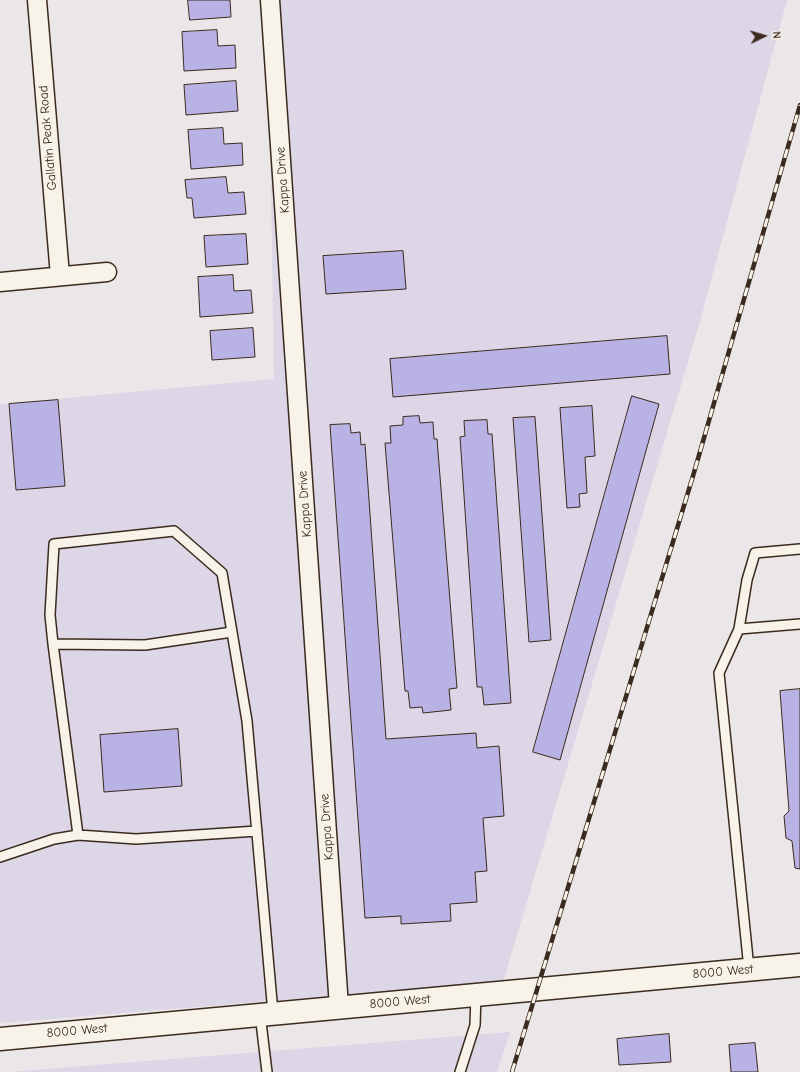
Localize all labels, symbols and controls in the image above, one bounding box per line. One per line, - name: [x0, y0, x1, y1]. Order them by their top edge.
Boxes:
- north arrow: [744, 16, 784, 56]
- text: N: [770, 31, 783, 39]
- street label: Gallatin Peak Road: [36, 85, 60, 191]
- street label: Kappa Drive: [273, 146, 293, 214]
- street label: Kappa Drive: [295, 470, 315, 538]
- street label: Kappa Drive: [317, 793, 337, 861]
- street label: 8000 West: [692, 962, 754, 982]
- street label: 8000 West: [369, 992, 431, 1012]
- street label: 8000 West: [46, 1021, 108, 1041]

